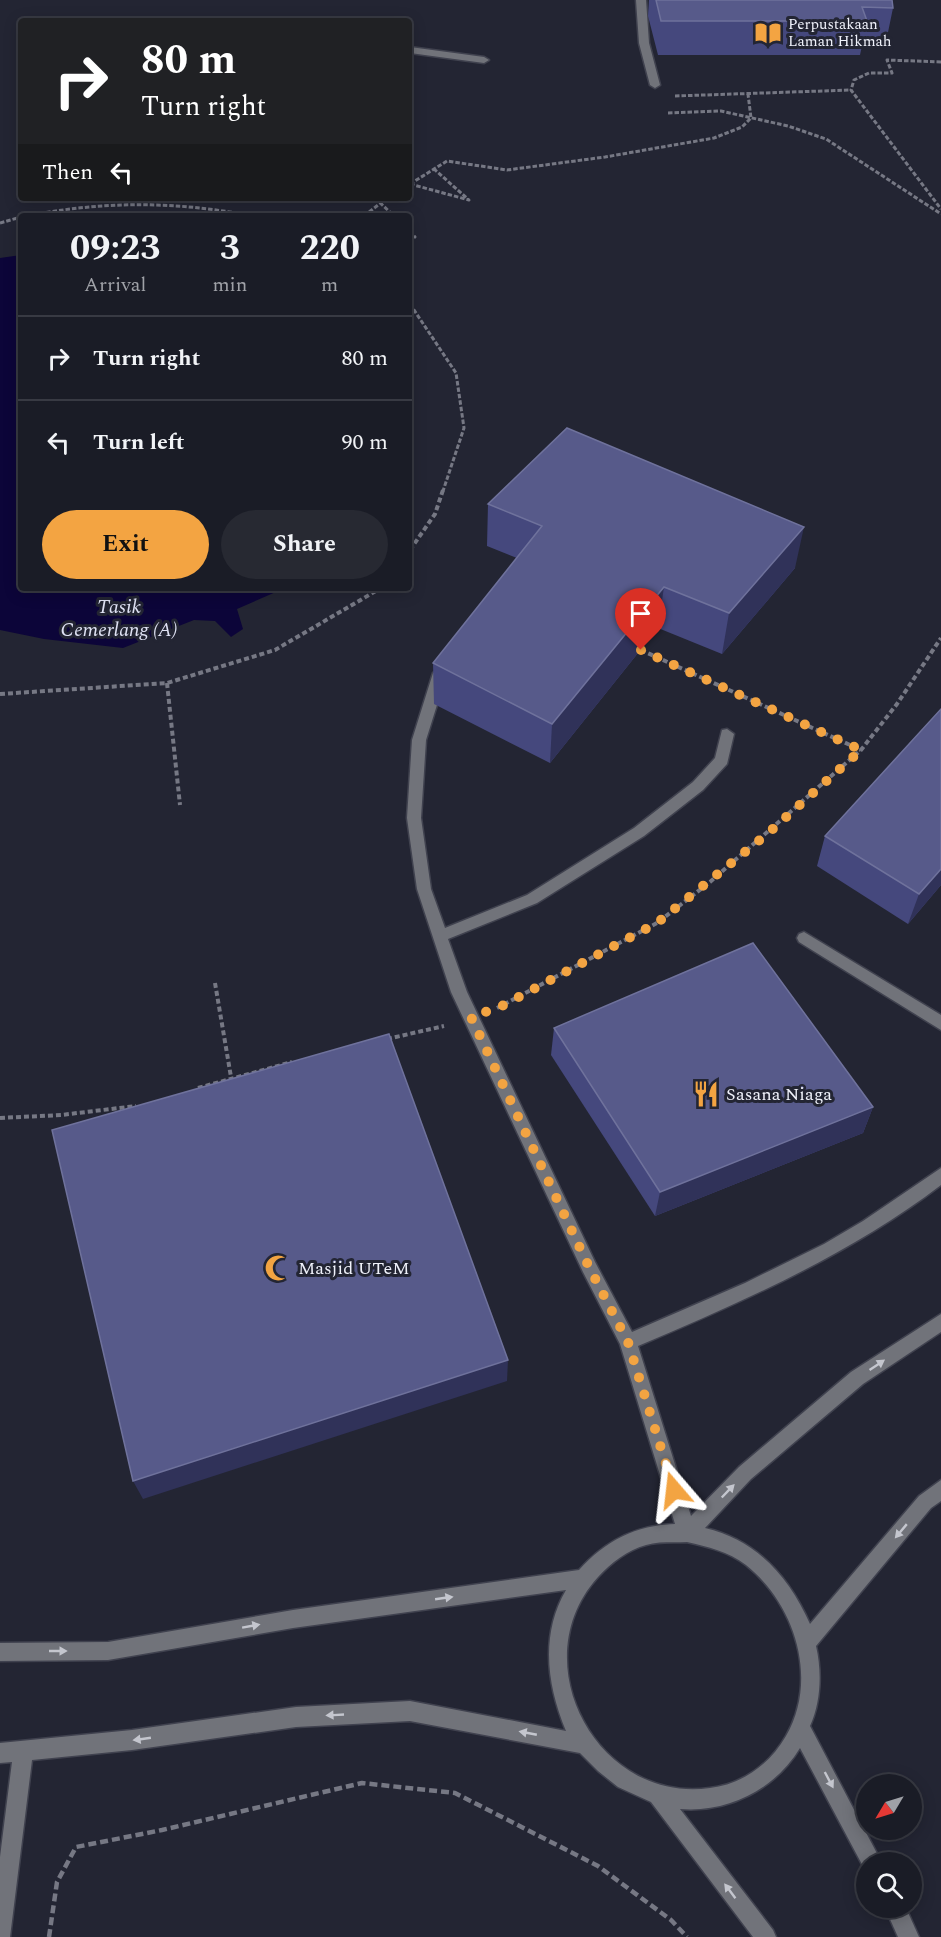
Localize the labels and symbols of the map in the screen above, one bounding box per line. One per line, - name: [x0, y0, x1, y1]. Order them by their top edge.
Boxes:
- place label: Perpustakaan Laman Hikmah: [788, 13, 892, 53]
- library icon: Perpustakaan Laman Hikmah: [753, 18, 783, 48]
- pin: [615, 588, 666, 650]
- water label: Tasik Cemerlang (A): [61, 592, 177, 645]
- restaurant icon: Sasana Niaga: [691, 1079, 721, 1109]
- place label: Sasana Niaga: [726, 1081, 832, 1108]
- mosque icon: Masjid UTeM: [263, 1253, 293, 1283]
- place label: Masjid UTeM: [298, 1255, 409, 1282]
- one-way arrow: [868, 1360, 885, 1371]
- position arrow: [642, 1458, 706, 1522]
- one-way arrow: [720, 1485, 734, 1499]
- one-way arrow: [894, 1523, 907, 1539]
- one-way arrow: [435, 1593, 454, 1602]
- one-way arrow: [242, 1621, 261, 1630]
- one-way arrow: [49, 1646, 68, 1656]
- one-way arrow: [326, 1711, 345, 1720]
- one-way arrow: [518, 1728, 537, 1737]
- one-way arrow: [132, 1734, 151, 1743]
- one-way arrow: [824, 1772, 834, 1789]
- north arrow: [856, 1774, 922, 1840]
- one-way arrow: [725, 1883, 737, 1898]

